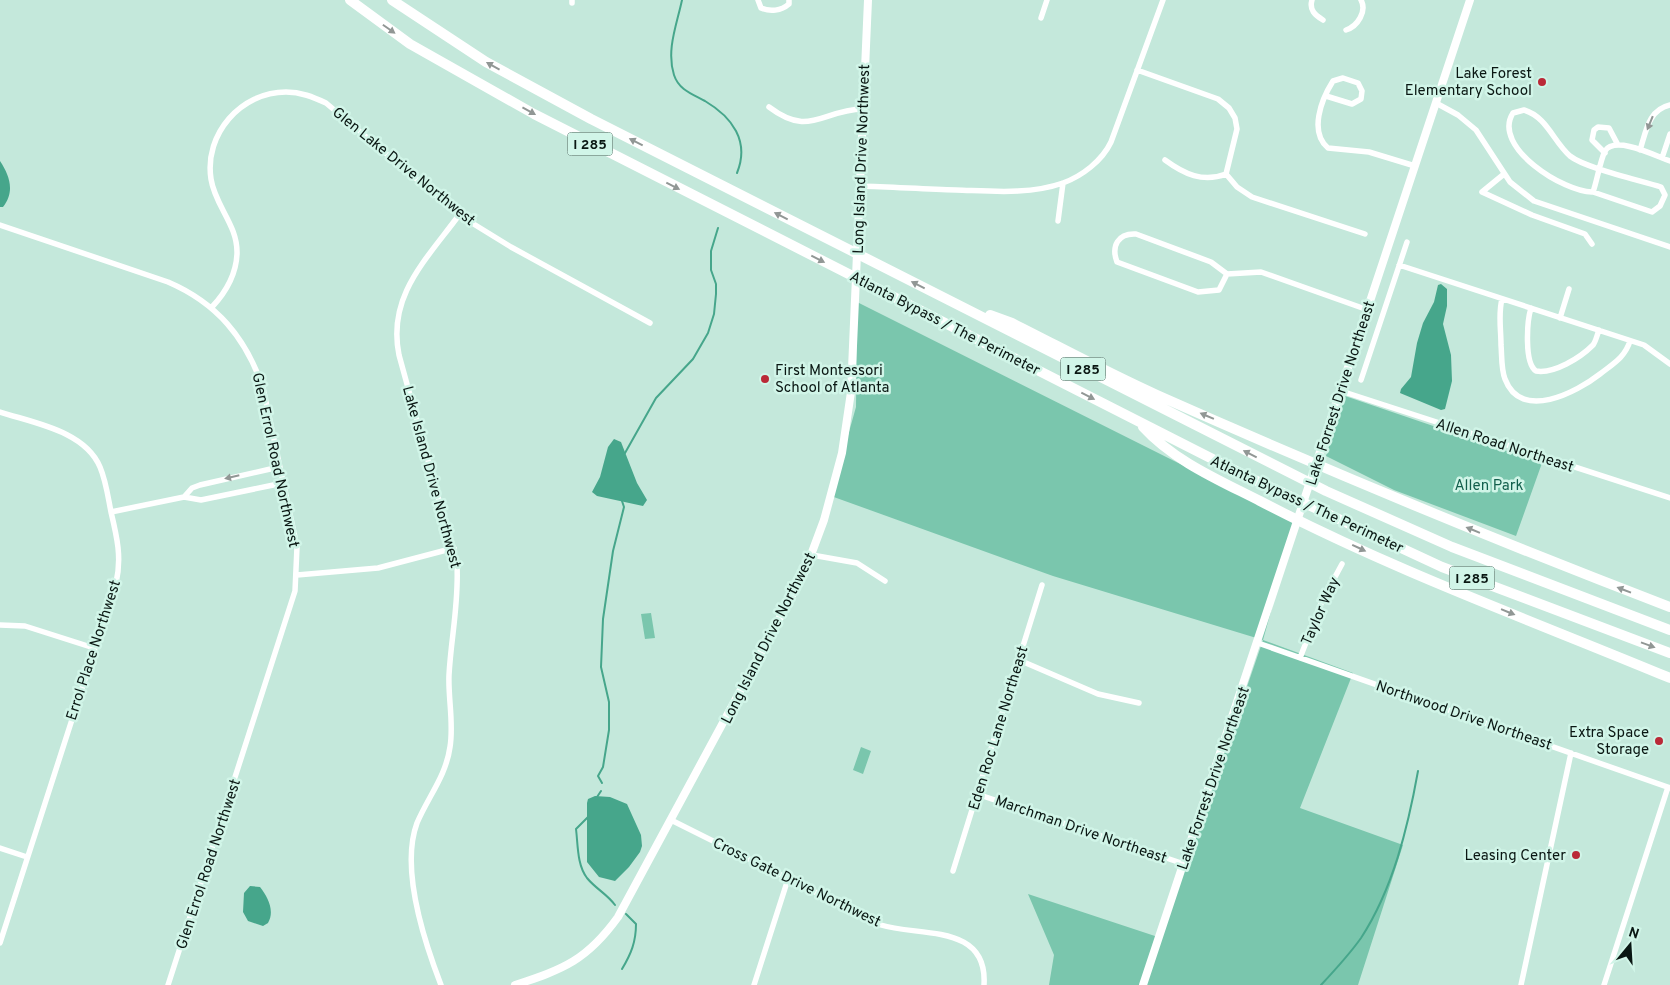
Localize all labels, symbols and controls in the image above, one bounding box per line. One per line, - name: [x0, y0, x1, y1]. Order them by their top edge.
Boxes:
- one-way arrow: [382, 24, 396, 34]
- one-way arrow: [486, 62, 500, 70]
- street label: Long Island Drive Northwest: [850, 64, 875, 254]
- place label: Lake Forest Elementary School: [1405, 65, 1532, 101]
- marker: Lake Forest Elementary School: [1536, 76, 1548, 88]
- street label: Glen Lake Drive Northwest: [328, 104, 478, 231]
- one-way arrow: [522, 107, 536, 116]
- one-way arrow: [1645, 116, 1653, 130]
- road number: I 285: [568, 132, 612, 156]
- one-way arrow: [629, 138, 644, 146]
- one-way arrow: [666, 182, 681, 190]
- one-way arrow: [774, 212, 789, 220]
- one-way arrow: [811, 255, 826, 263]
- street label: Atlanta Bypass / The Perimeter: [846, 268, 1043, 381]
- one-way arrow: [911, 281, 925, 289]
- street label: Lake Forrest Drive Northeast: [1303, 299, 1380, 488]
- road number: I 285: [1060, 358, 1106, 380]
- place label: First Montessori School of Atlanta: [775, 362, 889, 398]
- street label: Glen Errol Road Northwest: [247, 371, 302, 550]
- marker: First Montessori School of Atlanta: [759, 373, 771, 385]
- street label: Lake Island Drive Northwest: [397, 384, 464, 571]
- one-way arrow: [1080, 392, 1095, 400]
- one-way arrow: [1200, 412, 1214, 420]
- street label: Allen Road Northeast: [1433, 415, 1576, 478]
- one-way arrow: [1243, 450, 1257, 458]
- street label: Atlanta Bypass / The Perimeter: [1207, 452, 1406, 559]
- one-way arrow: [224, 473, 239, 481]
- park label: Allen Park: [1454, 477, 1524, 496]
- one-way arrow: [1466, 525, 1481, 533]
- one-way arrow: [1351, 543, 1366, 552]
- street label: Long Island Drive Northwest: [718, 550, 821, 728]
- road number: I 285: [1450, 566, 1494, 590]
- street label: Taylor Way: [1298, 574, 1345, 649]
- street label: Errol Place Northwest: [63, 578, 126, 723]
- one-way arrow: [1617, 586, 1632, 593]
- one-way arrow: [1501, 608, 1515, 616]
- one-way arrow: [1641, 642, 1656, 649]
- street label: Eden Roc Lane Northeast: [965, 644, 1033, 813]
- street label: Northwood Drive Northeast: [1373, 677, 1554, 756]
- street label: Lake Forrest Drive Northeast: [1174, 684, 1255, 873]
- place label: Extra Space Storage: [1569, 724, 1649, 760]
- marker: Extra Space Storage: [1653, 735, 1665, 747]
- street label: Glen Errol Road Northwest: [173, 777, 246, 952]
- street label: Marchman Drive Northeast: [992, 792, 1169, 869]
- street label: Cross Gate Drive Northwest: [709, 834, 884, 932]
- place label: Leasing Center: [1464, 847, 1566, 866]
- marker: Leasing Center: [1570, 849, 1582, 861]
- north arrow: [1605, 920, 1655, 970]
- text: N: [1626, 924, 1641, 944]

